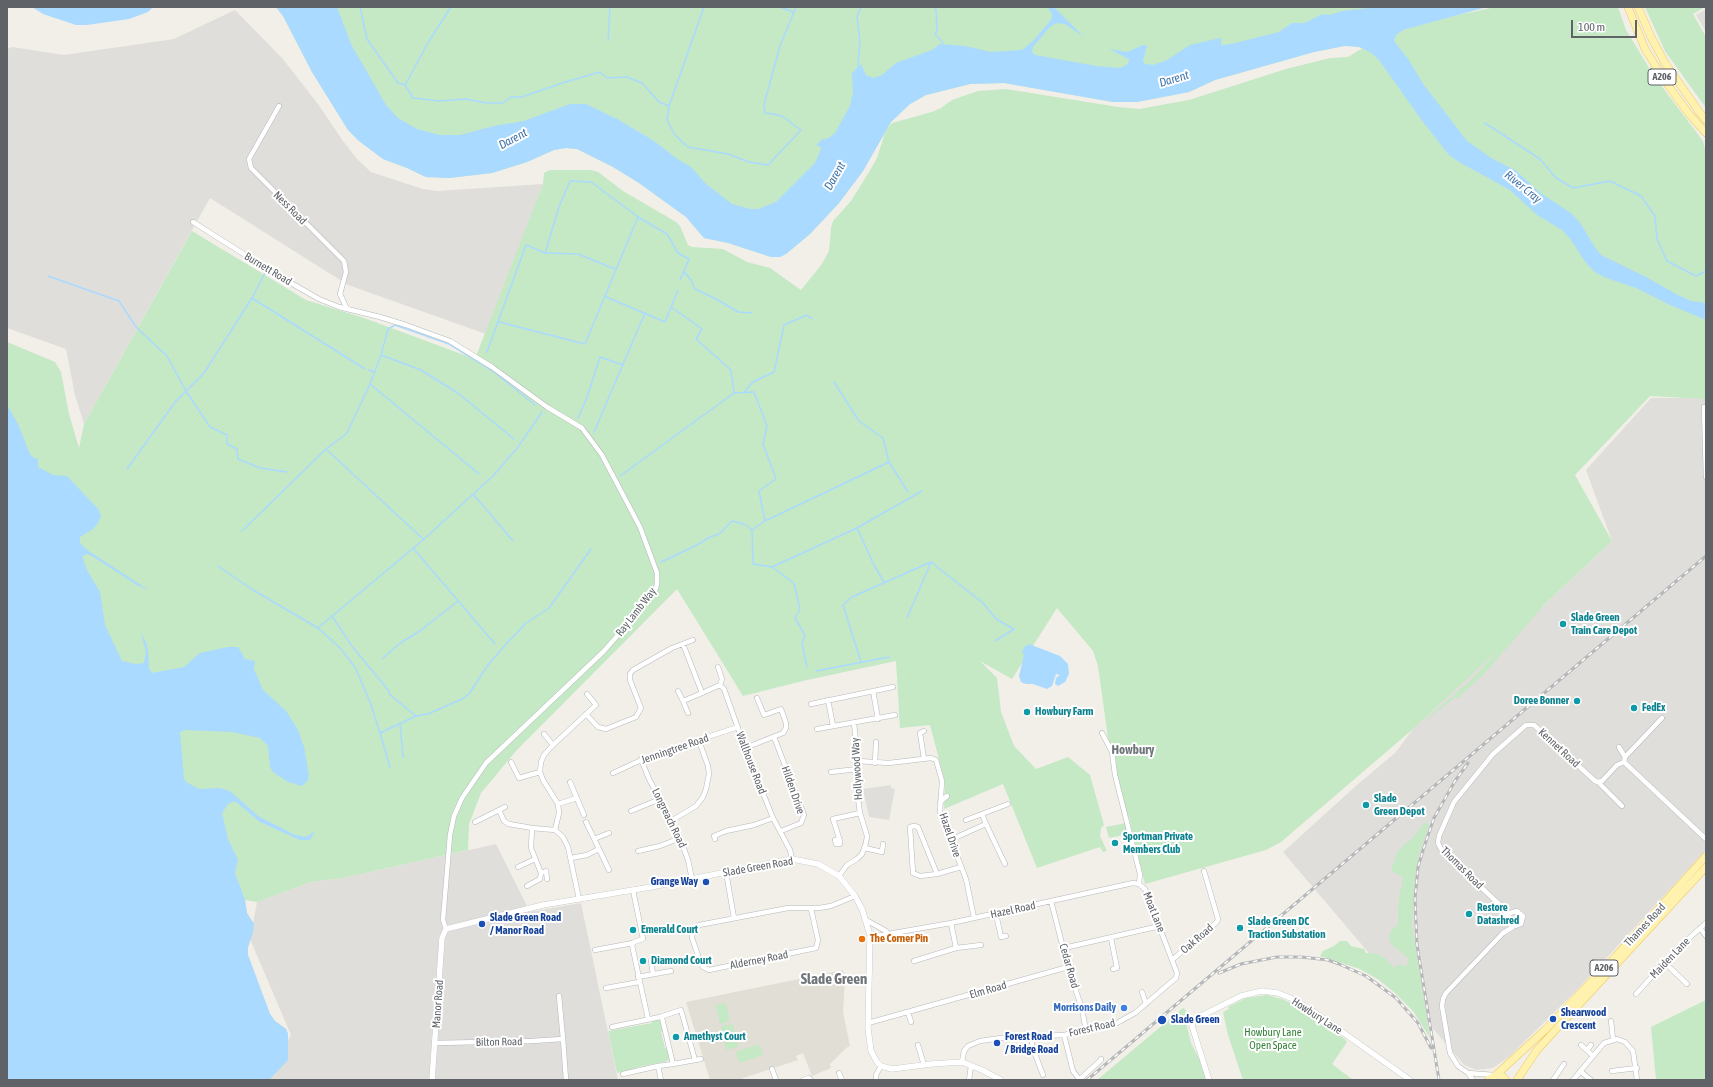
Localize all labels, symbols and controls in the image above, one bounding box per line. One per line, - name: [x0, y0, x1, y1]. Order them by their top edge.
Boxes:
- scale bar: [1573, 12, 1639, 38]
- text: 100 m: [1578, 20, 1605, 34]
- water label: Darent: [1157, 68, 1191, 90]
- road number: A206: [1648, 69, 1676, 85]
- water label: Darent: [496, 126, 530, 152]
- water label: Darent: [821, 159, 849, 193]
- water label: River Cray: [1502, 168, 1544, 206]
- street label: Ness Road: [271, 189, 309, 227]
- street label: Burnett Road: [242, 250, 294, 288]
- street label: Ray Lamb Way: [613, 585, 659, 639]
- place label: Slade Green Train Care Depot: [1571, 611, 1637, 637]
- marker: Slade Green Train Care Depot: [1558, 619, 1568, 629]
- place label: Doree Bonner: [1514, 694, 1569, 708]
- marker: Doree Bonner: [1572, 696, 1582, 706]
- place label: FedEx: [1642, 701, 1665, 715]
- marker: FedEx: [1629, 703, 1639, 713]
- place label: Howbury Farm: [1035, 705, 1093, 719]
- marker: Howbury Farm: [1022, 707, 1032, 717]
- street label: Kennet Road: [1536, 726, 1582, 770]
- street label: Wallhouse Road: [733, 730, 769, 796]
- street label: Jenningtree Road: [639, 731, 711, 767]
- street label: Hollywood Way: [849, 737, 865, 801]
- district label: Howbury: [1112, 742, 1154, 758]
- street label: Hilden Drive: [779, 764, 807, 816]
- street label: Longreach Road: [649, 786, 689, 850]
- place label: Slade Green Depot: [1374, 792, 1425, 818]
- marker: Slade Green Depot: [1361, 800, 1371, 810]
- street label: Hazel Drive: [936, 811, 964, 859]
- place label: Sportman Private Members Club: [1123, 830, 1193, 856]
- marker: Sportman Private Members Club: [1110, 838, 1120, 848]
- street label: Thomas Road: [1438, 844, 1486, 892]
- street label: Slade Green Road: [722, 854, 794, 880]
- place label: Grange Way: [650, 875, 698, 889]
- marker: Grange Way: [701, 877, 711, 887]
- street label: Moat Lane: [1140, 890, 1168, 934]
- street label: Hazel Road: [989, 899, 1037, 921]
- place label: Restore Datashred: [1477, 901, 1519, 927]
- street label: Thames Road: [1622, 901, 1668, 949]
- marker: Restore Datashred: [1464, 909, 1474, 919]
- place label: Slade Green Road / Manor Road: [490, 911, 561, 937]
- place label: Slade Green DC Traction Substation: [1248, 915, 1326, 941]
- marker: Slade Green Road / Manor Road: [477, 919, 487, 929]
- street label: Oak Road: [1178, 921, 1216, 957]
- place label: Emerald Court: [641, 923, 698, 937]
- marker: Slade Green DC Traction Substation: [1235, 923, 1245, 933]
- marker: Emerald Court: [628, 925, 638, 935]
- place label: The Corner Pin: [870, 932, 928, 946]
- marker: The Corner Pin: [857, 934, 867, 944]
- street label: Maiden Lane: [1647, 935, 1693, 981]
- street label: Cedar Road: [1056, 942, 1082, 990]
- street label: Alderney Road: [729, 948, 789, 972]
- place label: Diamond Court: [651, 954, 712, 968]
- marker: Diamond Court: [638, 956, 648, 966]
- road number: A206: [1590, 960, 1618, 976]
- district label: Slade Green: [801, 970, 867, 988]
- street label: Elm Road: [968, 978, 1008, 1002]
- street label: Manor Road: [430, 979, 446, 1029]
- street label: Howbury Lane: [1289, 995, 1345, 1037]
- place label: Morrisons Daily: [1054, 1001, 1116, 1015]
- marker: Morrisons Daily: [1119, 1003, 1129, 1013]
- place label: Shearwood Crescent: [1561, 1006, 1606, 1032]
- place label: Slade Green: [1171, 1013, 1220, 1027]
- marker: Slade Green: [1156, 1014, 1168, 1026]
- marker: Shearwood Crescent: [1548, 1014, 1558, 1024]
- street label: Forest Road: [1068, 1016, 1116, 1040]
- park label: Howbury Lane Open Space: [1244, 1026, 1302, 1052]
- place label: Amethyst Court: [684, 1030, 746, 1044]
- place label: Forest Road / Bridge Road: [1005, 1030, 1058, 1056]
- marker: Amethyst Court: [671, 1032, 681, 1042]
- street label: Bilton Road: [476, 1035, 522, 1049]
- marker: Forest Road / Bridge Road: [992, 1038, 1002, 1048]

